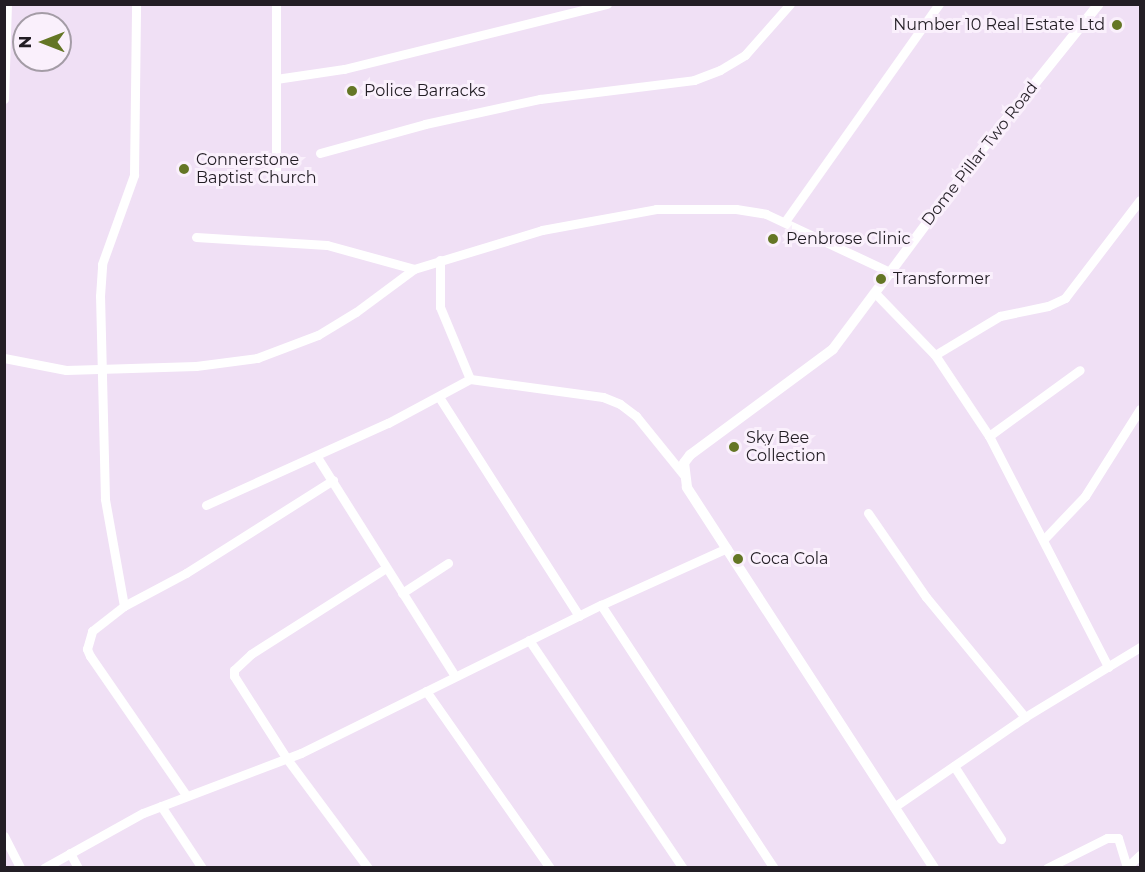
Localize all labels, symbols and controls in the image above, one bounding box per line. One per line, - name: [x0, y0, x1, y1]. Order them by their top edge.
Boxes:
- north arrow: [12, 12, 72, 72]
- place label: Number 10 Real Estate Ltd: [893, 15, 1105, 35]
- marker: Number 10 Real Estate Ltd: [1110, 18, 1124, 32]
- text: N: [16, 36, 35, 48]
- street label: Dome Pillar Two Road: [918, 78, 1042, 230]
- place label: Police Barracks: [364, 81, 486, 101]
- marker: Police Barracks: [345, 84, 359, 98]
- place label: Connerstone Baptist Church: [196, 150, 316, 188]
- marker: Connerstone Baptist Church: [177, 162, 191, 176]
- place label: Penbrose Clinic: [786, 229, 911, 249]
- marker: Penbrose Clinic: [764, 230, 782, 248]
- place label: Transformer: [893, 269, 990, 289]
- marker: Transformer: [874, 272, 888, 286]
- place label: Sky Bee Collection: [746, 428, 826, 466]
- marker: Sky Bee Collection: [727, 440, 741, 454]
- place label: Coca Cola: [750, 549, 828, 569]
- marker: Coca Cola: [731, 552, 745, 566]

